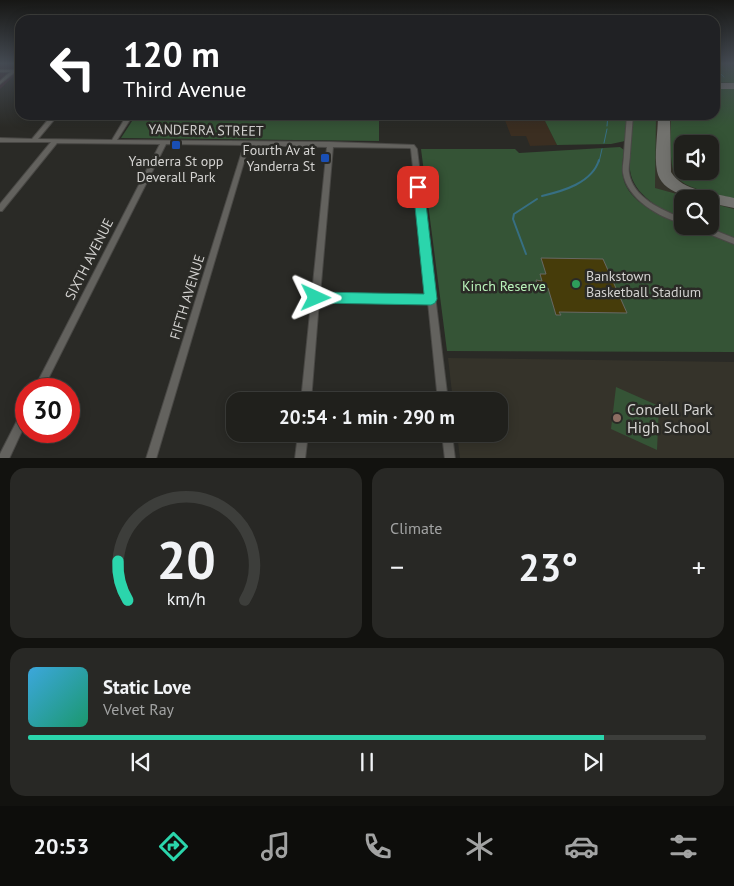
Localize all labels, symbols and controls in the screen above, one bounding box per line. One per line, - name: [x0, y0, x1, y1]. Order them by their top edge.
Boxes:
- text: 120 m: [123, 31, 220, 77]
- icon: left: [40, 35, 105, 100]
- text: Third Avenue: [123, 75, 246, 103]
- street label: YANDERRA STREET: [148, 120, 264, 140]
- map controls: [674, 135, 719, 235]
- button: sound: [674, 135, 719, 180]
- marker: Yanderra St opp Deverall Park: [170, 139, 182, 151]
- place label: Fourth Av at Yanderra St: [242, 141, 315, 175]
- place label: Yanderra St opp Deverall Park: [129, 152, 223, 186]
- marker: Fourth Av at Yanderra St: [319, 152, 331, 164]
- pin: [397, 166, 439, 208]
- icon: arrive: [404, 173, 432, 201]
- button: search: [674, 190, 719, 235]
- street label: SIXTH AVENUE: [61, 215, 117, 303]
- street label: FIFTH AVENUE: [166, 252, 208, 342]
- place label: Bankstown Basketball Stadium: [586, 267, 701, 301]
- position arrow: [289, 271, 341, 323]
- park label: Kinch Reserve: [462, 277, 546, 295]
- marker: Bankstown Basketball Stadium: [570, 278, 582, 290]
- speed limit sign: 30: [15, 378, 80, 443]
- place label: Condell Park High School: [627, 399, 713, 437]
- text: 20:54 · 1 min · 290 m: [279, 405, 455, 429]
- marker: Condell Park High School: [611, 412, 623, 424]
- text: Climate: [390, 518, 442, 538]
- text: 20: [157, 526, 215, 593]
- text: 23°: [518, 542, 578, 591]
- text: −: [390, 548, 404, 585]
- text: +: [692, 548, 706, 585]
- text: km/h: [166, 587, 206, 610]
- text: Static Love: [103, 675, 191, 699]
- text: Velvet Ray: [103, 699, 174, 719]
- icon: previous: [127, 748, 155, 776]
- icon: pause: [353, 748, 381, 776]
- icon: next: [579, 748, 607, 776]
- icon: directions: [156, 829, 191, 864]
- icon: music: [258, 829, 293, 864]
- icon: phone: [360, 829, 395, 864]
- icon: climate: [462, 829, 497, 864]
- icon: car: [564, 829, 599, 864]
- icon: filters: [666, 829, 701, 864]
- text: 20:53: [33, 832, 89, 860]

